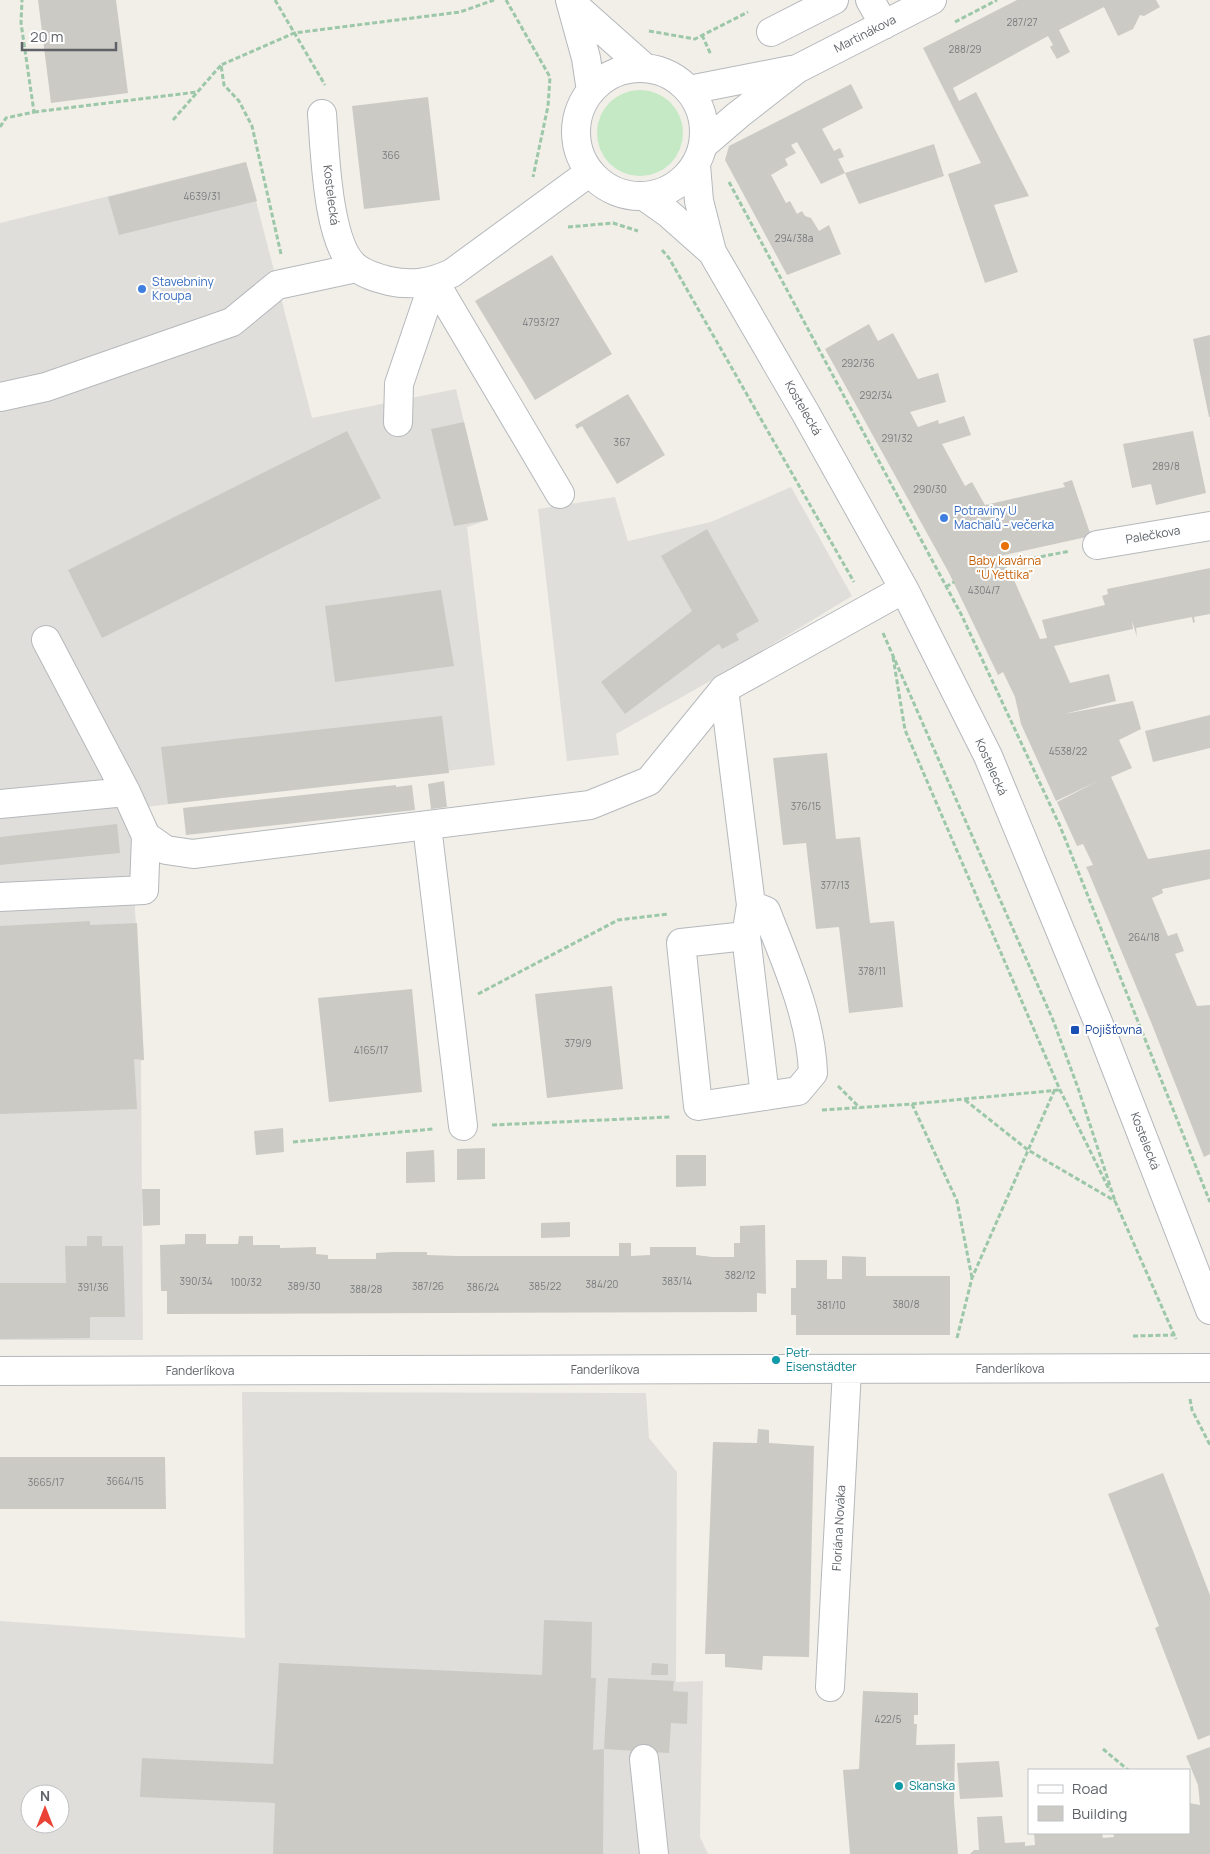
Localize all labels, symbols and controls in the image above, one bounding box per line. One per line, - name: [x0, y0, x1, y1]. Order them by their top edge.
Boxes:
- street label: Martinákova: [831, 11, 899, 56]
- house number: 287/27: [1006, 15, 1038, 29]
- scale bar: [22, 20, 116, 52]
- text: 20 m: [30, 26, 63, 47]
- house number: 288/29: [948, 42, 982, 56]
- house number: 366: [382, 148, 400, 162]
- street label: Kostelecká: [319, 164, 344, 226]
- house number: 4639/31: [183, 189, 221, 203]
- house number: 294/38a: [775, 231, 813, 245]
- place label: Stavebniny Kroupa: [152, 273, 214, 304]
- marker: Stavebniny Kroupa: [136, 283, 148, 295]
- house number: 4793/27: [522, 315, 560, 329]
- house number: 292/36: [841, 356, 875, 370]
- street label: Kostelecká: [781, 377, 826, 438]
- house number: 292/34: [860, 388, 893, 402]
- house number: 291/32: [882, 431, 913, 445]
- house number: 367: [614, 435, 630, 449]
- house number: 289/8: [1152, 459, 1180, 473]
- house number: 290/30: [913, 482, 947, 496]
- place label: Potraviny U Machalů - večerka: [954, 502, 1054, 533]
- marker: Potraviny U Machalů - večerka: [938, 512, 950, 524]
- street label: Palečkova: [1124, 521, 1182, 548]
- marker: Baby kavárna "U Yettika": [999, 540, 1011, 552]
- place label: Baby kavárna "U Yettika": [969, 552, 1041, 583]
- house number: 4304/7: [968, 583, 1000, 597]
- street label: Kostelecká: [971, 736, 1012, 798]
- house number: 4538/22: [1049, 744, 1087, 758]
- house number: 376/15: [791, 799, 821, 813]
- house number: 377/13: [820, 878, 850, 892]
- house number: 264/18: [1128, 930, 1160, 944]
- house number: 378/11: [858, 964, 886, 978]
- place label: Pojišťovna: [1085, 1021, 1142, 1038]
- marker: Pojišťovna: [1069, 1024, 1081, 1036]
- house number: 379/9: [565, 1036, 591, 1050]
- house number: 4165/17: [354, 1043, 388, 1057]
- street label: Kostelecká: [1127, 1109, 1164, 1172]
- house number: 382/12: [725, 1268, 756, 1282]
- house number: 390/34: [179, 1274, 213, 1288]
- house number: 383/14: [662, 1274, 692, 1288]
- house number: 100/32: [230, 1275, 262, 1289]
- house number: 384/20: [586, 1277, 618, 1291]
- house number: 389/30: [287, 1279, 321, 1293]
- house number: 387/26: [412, 1279, 444, 1293]
- house number: 385/22: [529, 1279, 561, 1293]
- house number: 391/36: [77, 1280, 109, 1294]
- house number: 386/24: [467, 1280, 500, 1294]
- house number: 388/28: [350, 1282, 382, 1296]
- house number: 380/8: [892, 1297, 920, 1311]
- house number: 381/10: [816, 1298, 846, 1312]
- place label: Petr Eisenstädter: [786, 1344, 857, 1375]
- marker: Petr Eisenstädter: [770, 1354, 782, 1366]
- street label: Fanderlíkova: [976, 1360, 1044, 1377]
- street label: Fanderlíkova: [571, 1361, 639, 1378]
- street label: Fanderlíkova: [166, 1362, 234, 1379]
- house number: 3664/15: [106, 1474, 144, 1488]
- house number: 3665/17: [28, 1475, 64, 1489]
- street label: Floriána Nováka: [828, 1485, 849, 1571]
- house number: 422/5: [875, 1712, 902, 1726]
- legend: [1028, 1769, 1190, 1834]
- place label: Skanska: [909, 1777, 955, 1794]
- text: Road: [1072, 1778, 1108, 1799]
- marker: Skanska: [893, 1780, 905, 1792]
- north arrow: [20, 1784, 70, 1834]
- text: N: [40, 1786, 50, 1805]
- text: Building: [1072, 1803, 1127, 1824]

